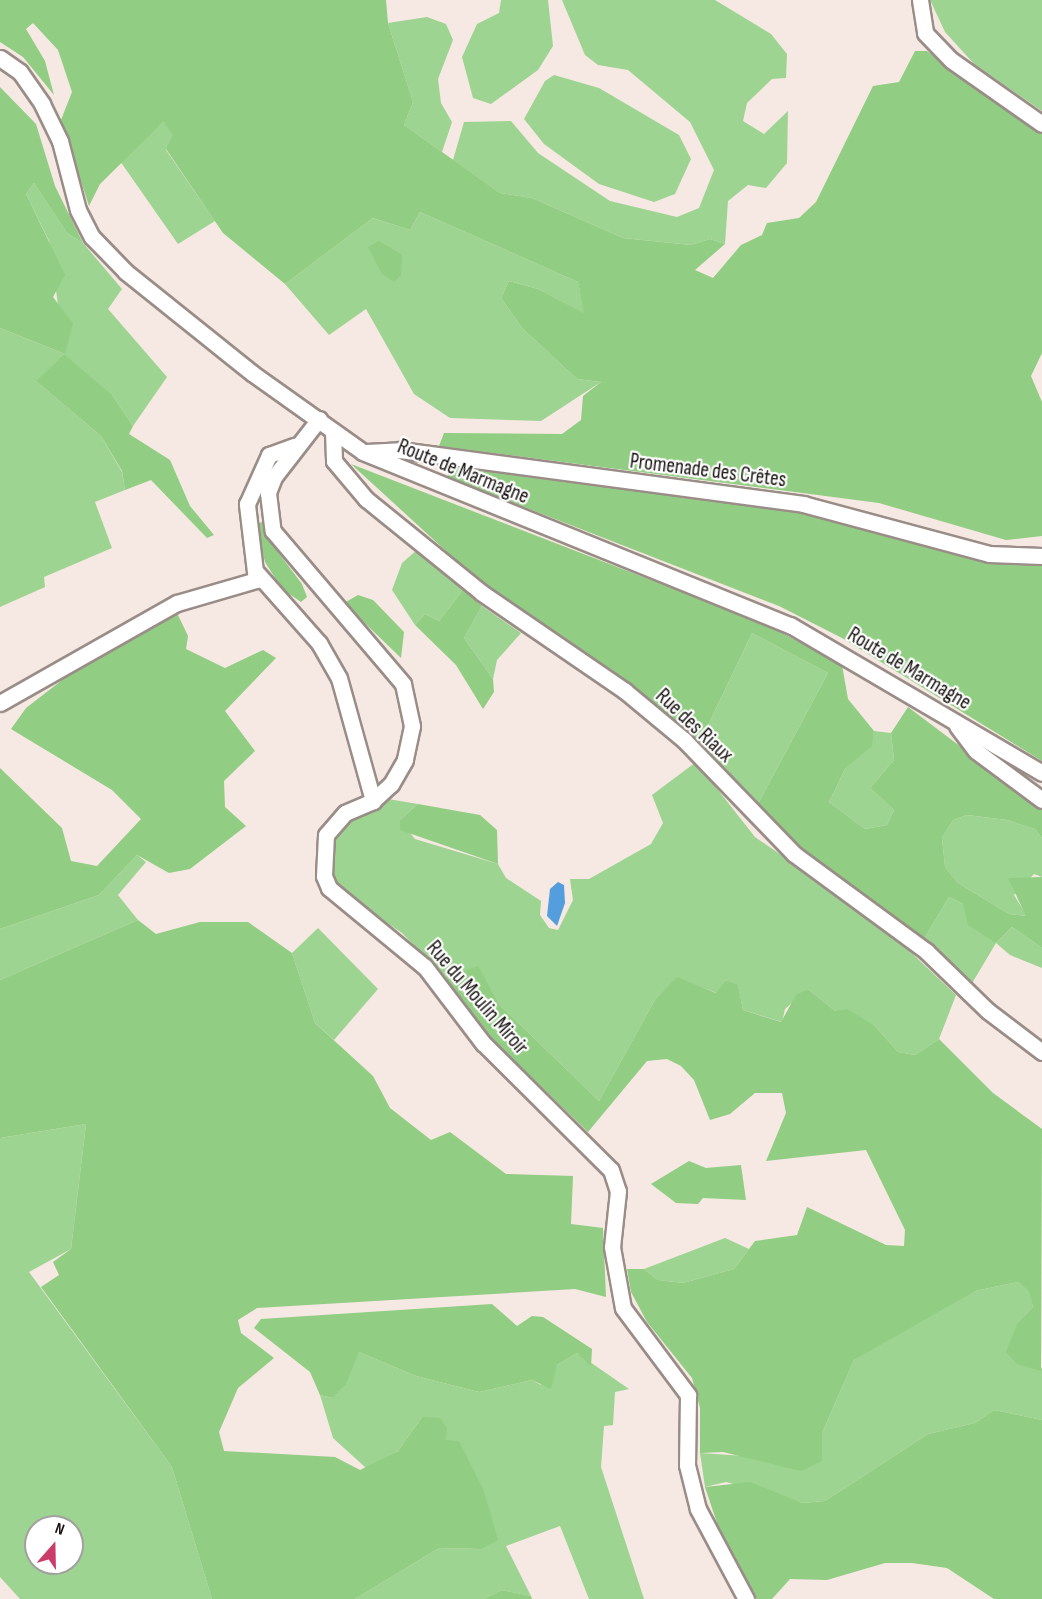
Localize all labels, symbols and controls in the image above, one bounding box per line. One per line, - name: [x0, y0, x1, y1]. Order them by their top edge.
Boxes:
- street label: Route de Marmagne: [394, 434, 532, 510]
- street label: Promenade des Crêtes: [628, 449, 788, 493]
- street label: Route de Marmagne: [843, 622, 975, 716]
- street label: Rue des Riaux: [650, 684, 738, 768]
- street label: Rue du Moulin Miroir: [421, 936, 533, 1060]
- north arrow: [24, 1515, 84, 1575]
- text: N: [52, 1519, 67, 1540]

